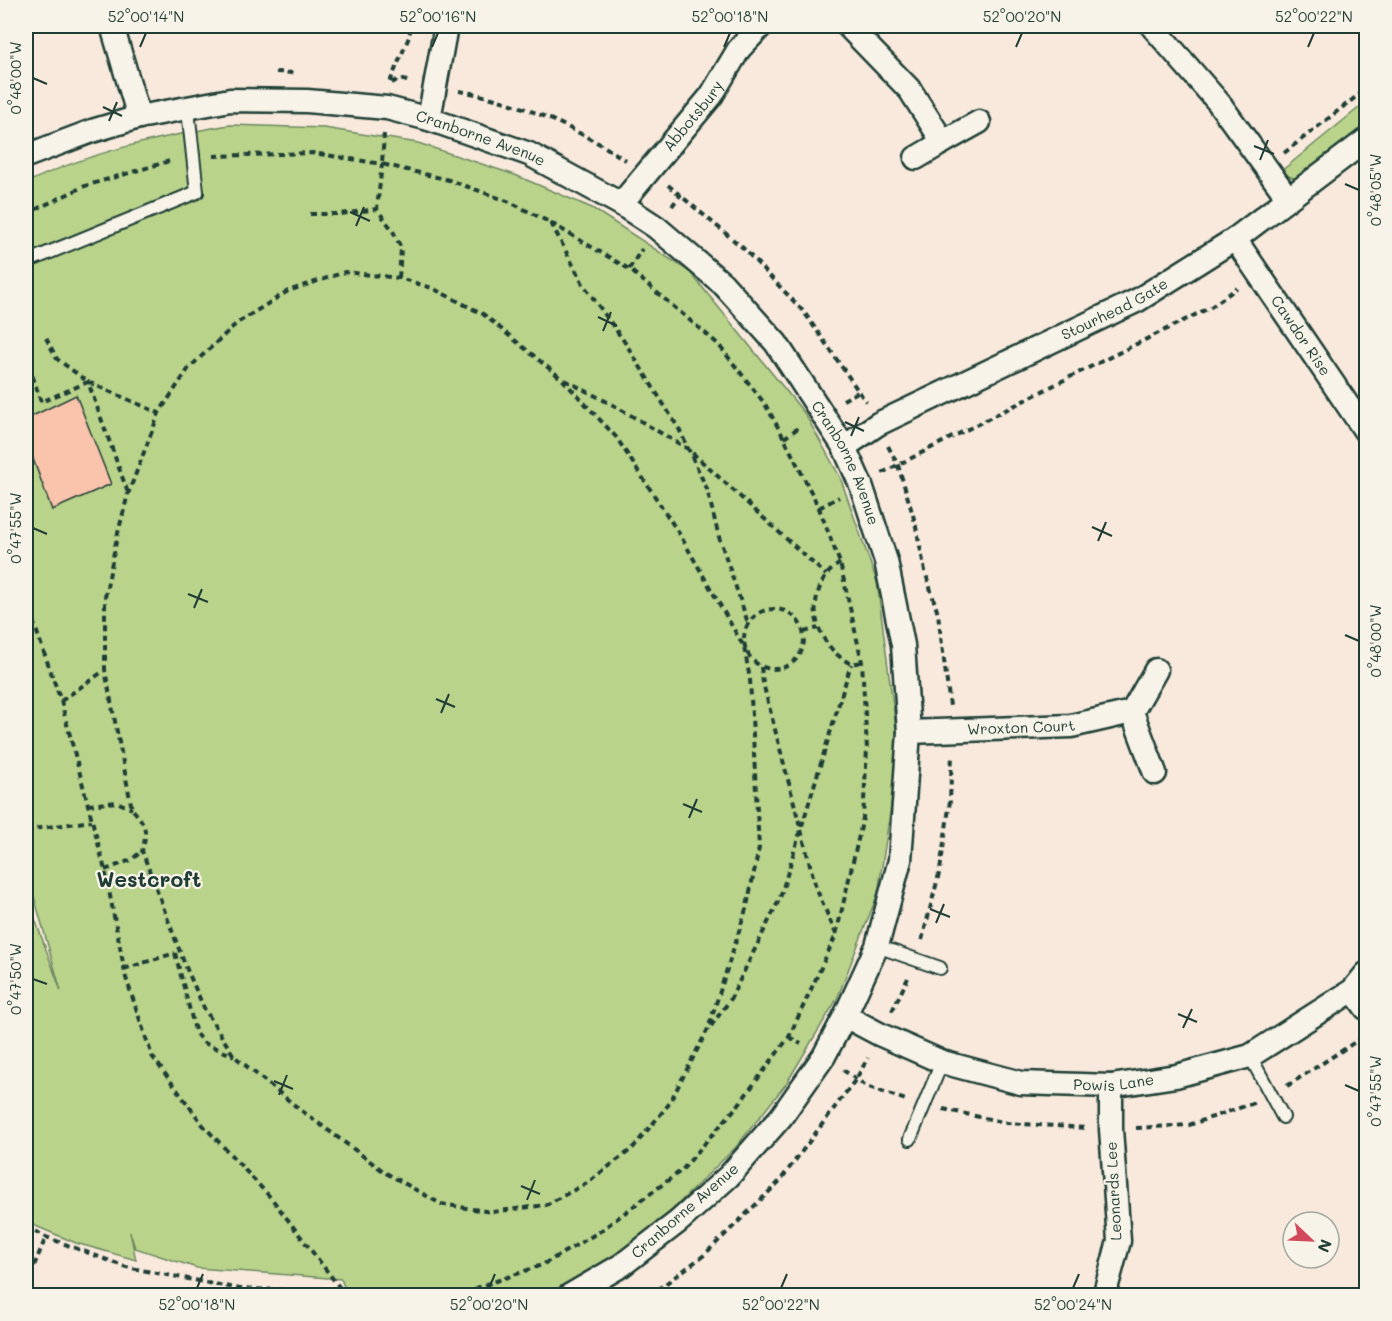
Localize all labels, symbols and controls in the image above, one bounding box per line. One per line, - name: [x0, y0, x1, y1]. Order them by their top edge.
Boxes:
- text: 52°00'14"N: [108, 6, 184, 26]
- text: 52°00'16"N: [400, 6, 476, 26]
- text: 52°00'18"N: [692, 6, 768, 26]
- text: 52°00'20"N: [983, 6, 1061, 26]
- text: 52°00'22"N: [1275, 6, 1353, 26]
- text: 0°48'00"W: [5, 41, 25, 115]
- street label: Abbotsbury: [658, 76, 727, 155]
- street label: Cranborne Avenue: [414, 105, 549, 170]
- text: 0°48'05"W: [1365, 154, 1385, 226]
- street label: Stourhead Gate: [1058, 273, 1171, 344]
- street label: Cawdor Rise: [1267, 291, 1336, 379]
- street label: Cranborne Avenue: [807, 397, 884, 527]
- text: 0°47'55"W: [5, 492, 25, 564]
- text: 0°48'00"W: [1365, 604, 1385, 678]
- street label: Wroxton Court: [967, 714, 1077, 739]
- district label: Westcroft: [97, 865, 201, 892]
- text: 0°47'50"W: [5, 943, 25, 1015]
- text: 0°47'55"W: [1365, 1055, 1385, 1127]
- street label: Powis Lane: [1073, 1069, 1155, 1095]
- street label: Leonards Lee: [1100, 1141, 1126, 1241]
- street label: Cranborne Avenue: [626, 1158, 742, 1262]
- north arrow: [1281, 1210, 1341, 1270]
- text: N: [1313, 1236, 1337, 1256]
- text: 52°00'18"N: [159, 1294, 235, 1314]
- text: 52°00'20"N: [450, 1294, 528, 1314]
- text: 52°00'22"N: [742, 1294, 820, 1314]
- text: 52°00'24"N: [1034, 1294, 1112, 1314]

